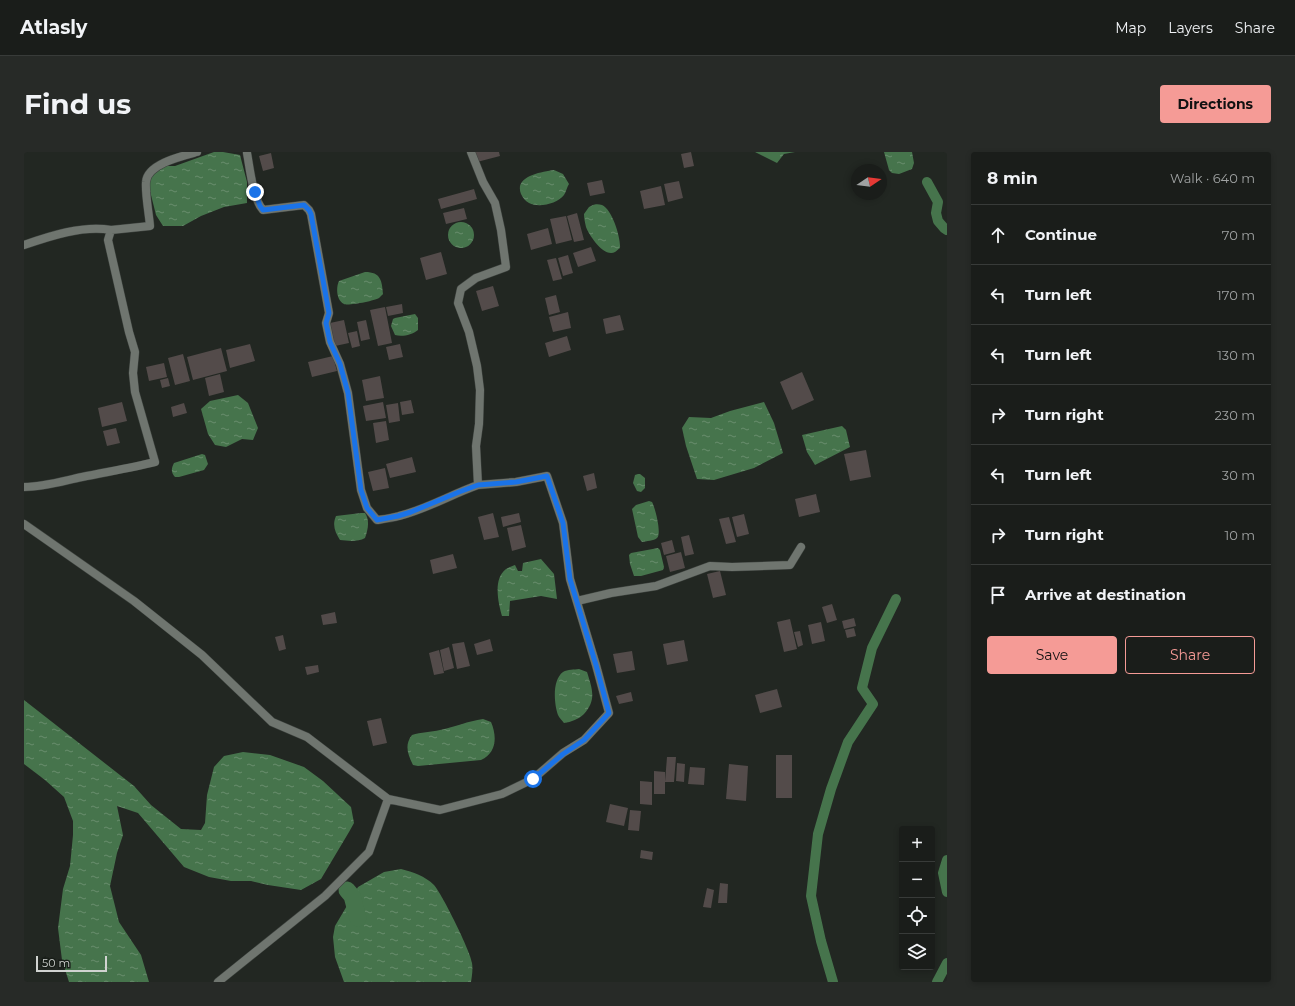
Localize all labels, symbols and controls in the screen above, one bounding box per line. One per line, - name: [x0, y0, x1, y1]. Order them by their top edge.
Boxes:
- text: Atlasly: [20, 16, 87, 39]
- text: Map: [1115, 19, 1146, 37]
- text: Layers: [1168, 19, 1213, 37]
- text: Share: [1235, 19, 1275, 37]
- button: Directions: [1160, 85, 1271, 123]
- text: Find us: [24, 87, 131, 121]
- north arrow: [851, 164, 887, 200]
- text: 8 min: [987, 168, 1038, 188]
- text: Walk · 640 m: [1170, 170, 1255, 186]
- route end: [246, 183, 264, 201]
- icon: ahead: [987, 224, 1009, 246]
- text: Continue: [1025, 225, 1097, 244]
- text: 70 m: [1222, 227, 1255, 243]
- icon: left: [987, 284, 1009, 306]
- text: Turn left: [1025, 285, 1092, 304]
- text: 170 m: [1217, 287, 1255, 303]
- icon: left: [987, 344, 1009, 366]
- text: Turn left: [1025, 345, 1092, 364]
- text: 130 m: [1217, 347, 1255, 363]
- icon: right: [987, 404, 1009, 426]
- text: Turn right: [1025, 405, 1104, 424]
- text: 230 m: [1214, 407, 1255, 423]
- icon: left: [987, 464, 1009, 486]
- text: Turn left: [1025, 465, 1092, 484]
- text: 30 m: [1222, 467, 1255, 483]
- icon: right: [987, 524, 1009, 546]
- text: Turn right: [1025, 525, 1104, 544]
- text: 10 m: [1225, 527, 1255, 543]
- icon: arrive: [987, 584, 1009, 606]
- text: Arrive at destination: [1025, 585, 1186, 604]
- button: Save: [987, 636, 1117, 674]
- button: Share: [1125, 636, 1255, 674]
- route start: [524, 770, 542, 788]
- map controls: [899, 826, 935, 970]
- button: +: [899, 826, 935, 862]
- button: −: [899, 862, 935, 898]
- button: locate: [899, 898, 935, 934]
- button: layers: [899, 934, 935, 970]
- scale bar: [36, 954, 107, 973]
- text: 50 m: [42, 956, 70, 970]

